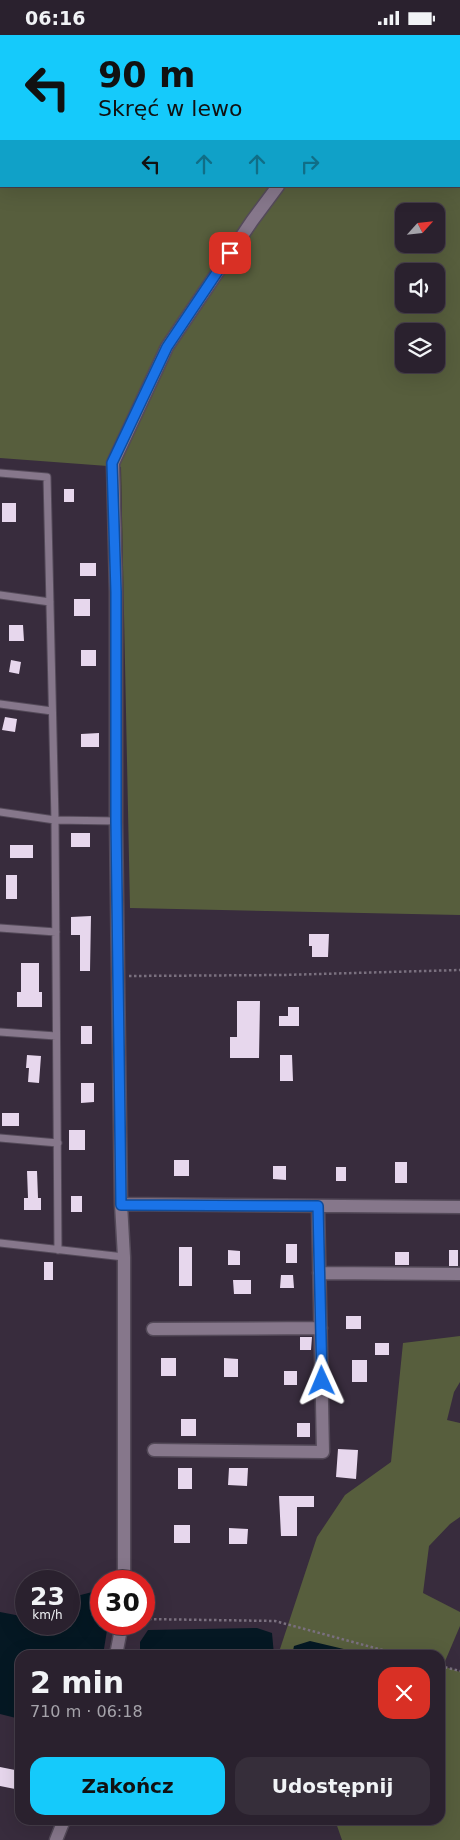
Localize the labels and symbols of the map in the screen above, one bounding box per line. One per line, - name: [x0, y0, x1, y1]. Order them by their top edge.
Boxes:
- north arrow: [395, 203, 445, 253]
- pin: [209, 232, 251, 274]
- position arrow: [295, 1354, 347, 1406]
- speed limit sign: 30: [90, 1570, 155, 1635]

